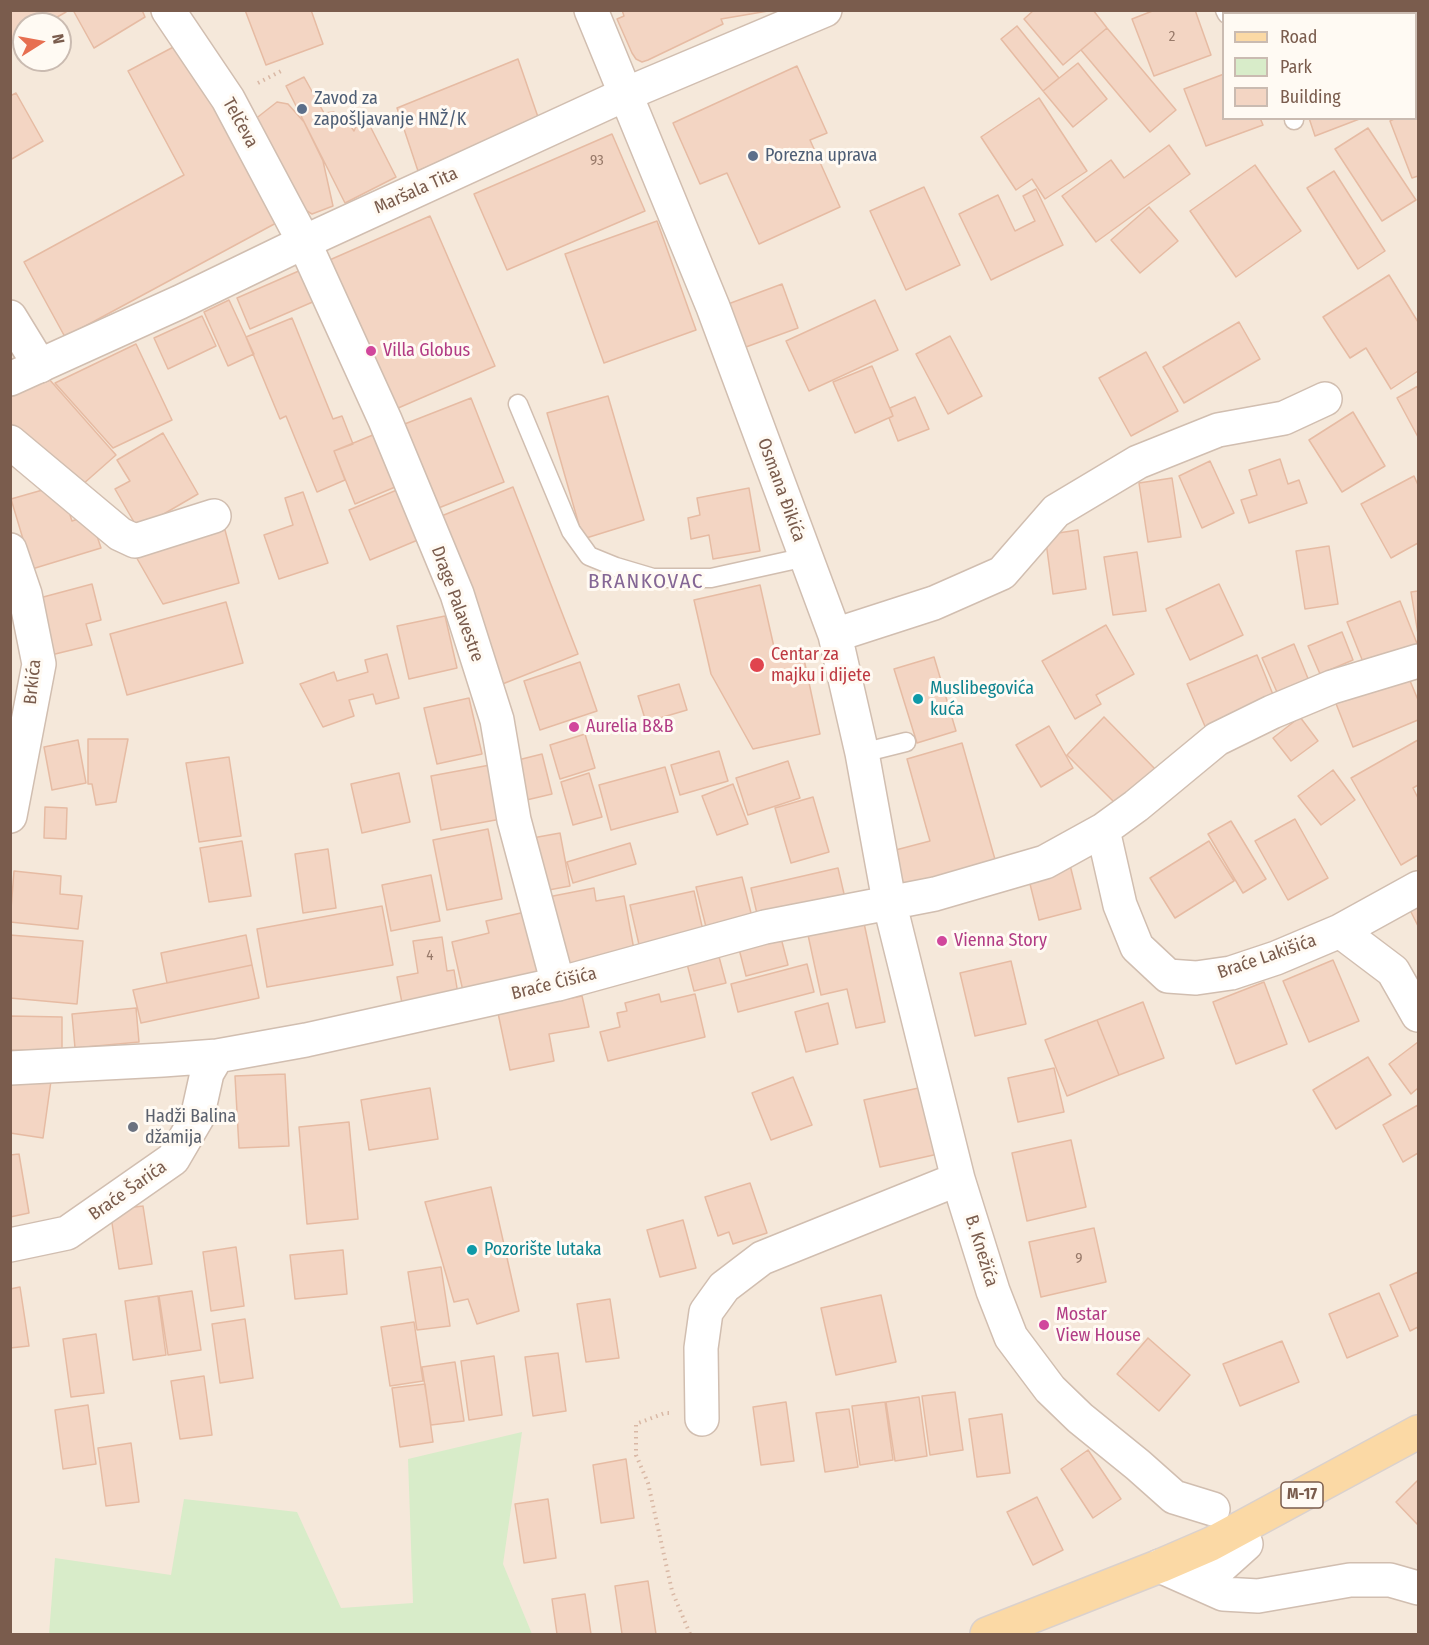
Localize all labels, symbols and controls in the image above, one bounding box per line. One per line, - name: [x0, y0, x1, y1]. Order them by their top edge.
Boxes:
- north arrow: [12, 12, 72, 72]
- legend: [1222, 12, 1417, 120]
- text: Road: [1280, 26, 1317, 48]
- house number: 2: [1169, 28, 1175, 46]
- text: N: [48, 32, 68, 45]
- text: Park: [1280, 56, 1312, 78]
- text: Building: [1280, 86, 1341, 108]
- place label: Zavod za zapošljavanje HNŽ/K: [314, 88, 466, 130]
- street label: Telčeva: [218, 94, 262, 152]
- marker: Zavod za zapošljavanje HNŽ/K: [295, 102, 309, 116]
- place label: Porezna uprava: [765, 145, 877, 167]
- marker: Porezna uprava: [746, 149, 760, 163]
- house number: 93: [590, 152, 604, 170]
- street label: Maršala Tita: [371, 163, 461, 219]
- place label: Villa Globus: [383, 340, 470, 362]
- marker: Villa Globus: [364, 344, 378, 358]
- street label: Osmana Đikića: [752, 435, 810, 545]
- street label: Drage Palavestre: [426, 543, 488, 665]
- district label: BRANKOVAC: [588, 569, 704, 595]
- place label: Centar za majku i dijete: [771, 644, 871, 686]
- marker: Centar za majku i dijete: [748, 656, 766, 674]
- street label: Brkića: [20, 658, 46, 706]
- place label: Muslibegovića kuća: [930, 678, 1034, 720]
- marker: Muslibegovića kuća: [911, 692, 925, 706]
- place label: Aurelia B&B: [586, 716, 674, 738]
- marker: Aurelia B&B: [567, 720, 581, 734]
- place label: Vienna Story: [954, 930, 1047, 952]
- street label: Braće Lakišića: [1215, 930, 1319, 984]
- marker: Vienna Story: [935, 934, 949, 948]
- house number: 4: [426, 947, 434, 965]
- street label: Braće Ćišića: [509, 963, 599, 1005]
- place label: Hadži Balina džamija: [145, 1106, 236, 1148]
- marker: Hadži Balina džamija: [126, 1120, 140, 1134]
- street label: Braće Šarića: [85, 1156, 171, 1226]
- street label: B. Knežića: [960, 1213, 1002, 1289]
- place label: Pozorište lutaka: [484, 1239, 602, 1261]
- marker: Pozorište lutaka: [465, 1243, 479, 1257]
- house number: 9: [1075, 1250, 1083, 1268]
- place label: Mostar View House: [1056, 1304, 1141, 1346]
- marker: Mostar View House: [1037, 1318, 1051, 1332]
- road number: M-17: [1281, 1482, 1323, 1508]

